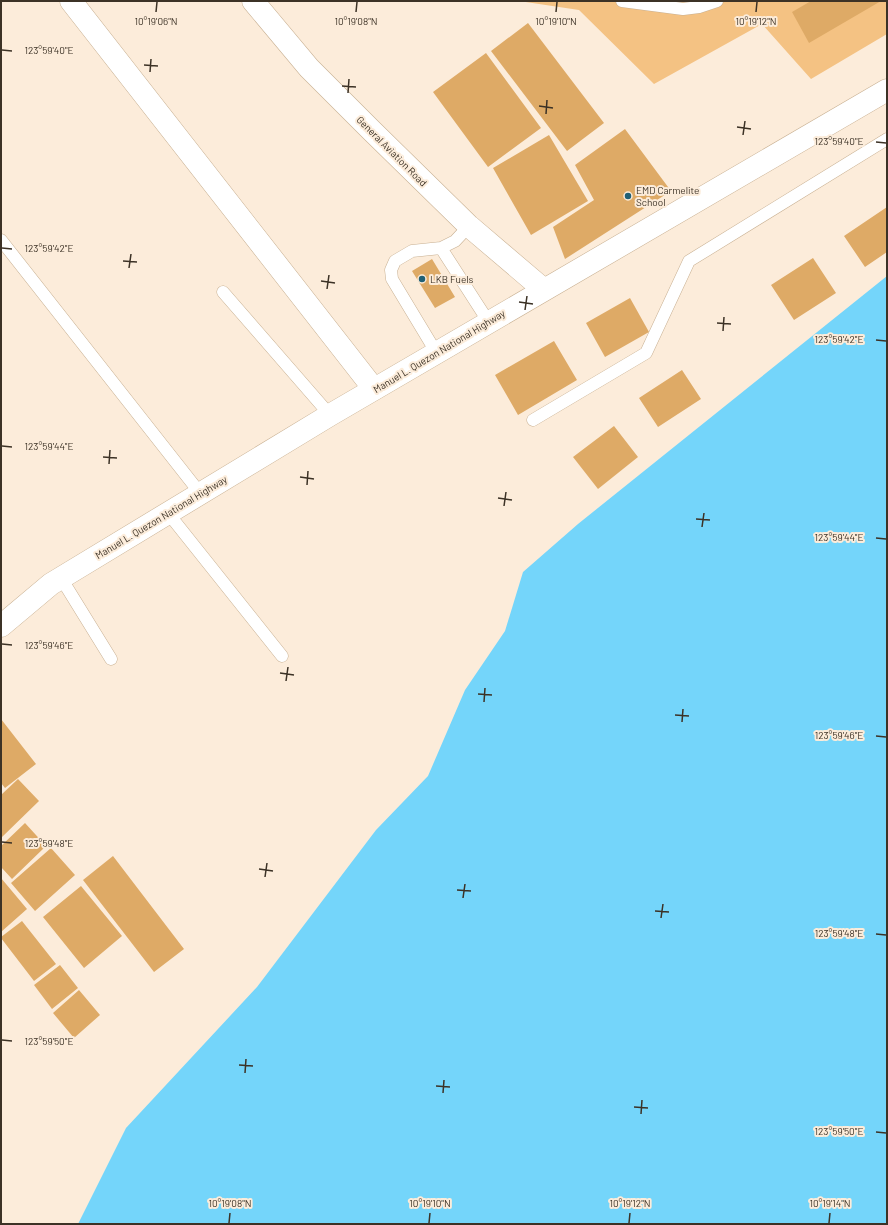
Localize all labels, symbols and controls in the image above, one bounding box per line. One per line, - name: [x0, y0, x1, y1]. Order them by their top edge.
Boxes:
- text: 10°19'06"N: [134, 15, 178, 27]
- text: 10°19'08"N: [334, 15, 378, 27]
- text: 10°19'10"N: [535, 15, 577, 27]
- text: 10°19'12"N: [735, 15, 777, 27]
- text: 123°59'40"E: [24, 44, 74, 56]
- street label: General Aviation Road: [354, 113, 430, 189]
- text: 123°59'40"E: [814, 135, 864, 147]
- place label: EMD Carmelite School: [636, 184, 699, 208]
- marker: EMD Carmelite School: [623, 191, 633, 201]
- text: 123°59'42"E: [25, 242, 73, 254]
- place label: LKB Fuels: [430, 273, 474, 285]
- marker: LKB Fuels: [417, 274, 427, 284]
- street label: Manuel L. Quezon National Highway: [371, 307, 507, 395]
- text: 123°59'42"E: [815, 333, 863, 345]
- text: 123°59'44"E: [25, 440, 73, 452]
- street label: Manuel L. Quezon National Highway: [93, 473, 229, 561]
- text: 123°59'44"E: [815, 531, 863, 543]
- text: 123°59'46"E: [25, 639, 73, 651]
- text: 123°59'46"E: [815, 729, 863, 741]
- text: 123°59'48"E: [25, 837, 73, 849]
- text: 123°59'48"E: [815, 927, 863, 939]
- text: 123°59'50"E: [25, 1035, 73, 1047]
- text: 123°59'50"E: [815, 1125, 863, 1137]
- text: 10°19'08"N: [208, 1197, 252, 1209]
- text: 10°19'10"N: [409, 1197, 451, 1209]
- text: 10°19'12"N: [609, 1197, 651, 1209]
- text: 10°19'14"N: [809, 1197, 851, 1209]

